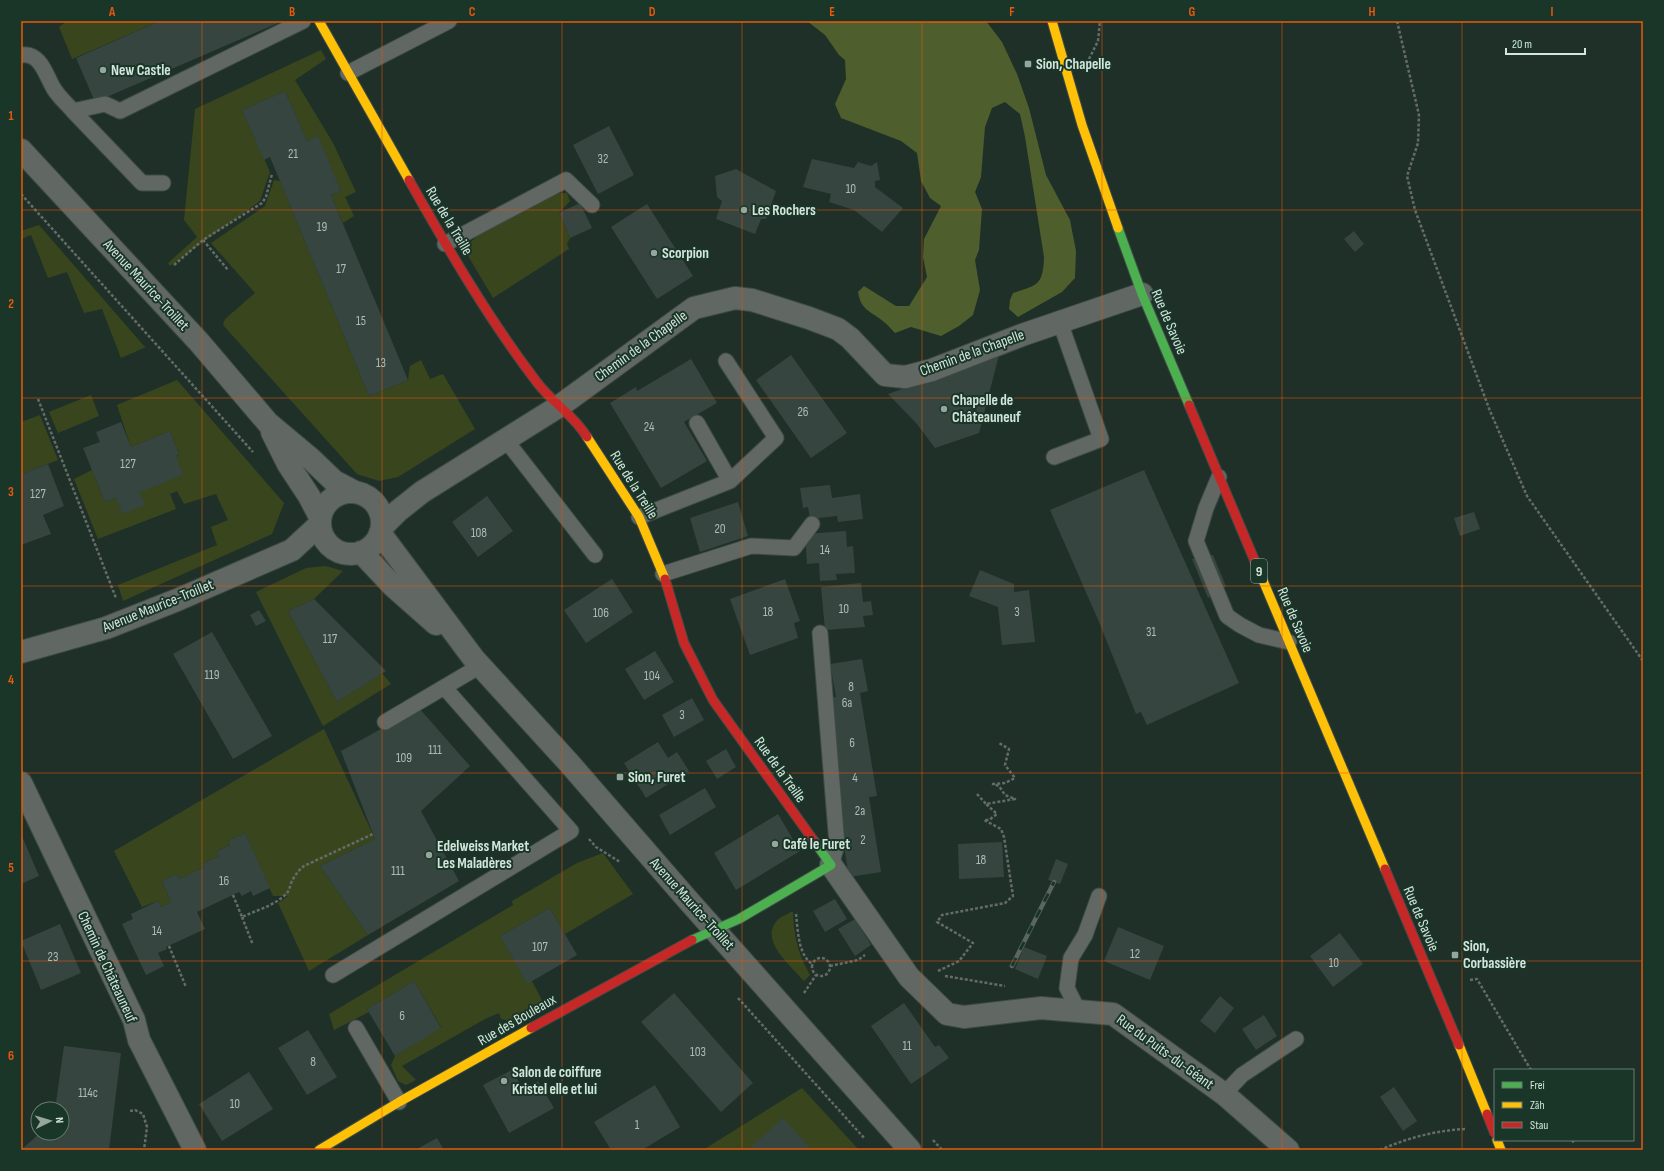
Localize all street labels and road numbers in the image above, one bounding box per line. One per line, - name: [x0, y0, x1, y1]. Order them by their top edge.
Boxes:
- street label: Rue de la Treille: [421, 183, 477, 259]
- street label: Avenue Maurice-Troillet: [98, 235, 193, 335]
- street label: Rue de Savoie: [1147, 286, 1191, 358]
- street label: Chemin de la Chapelle: [591, 306, 691, 386]
- street label: Chemin de la Chapelle: [917, 325, 1027, 381]
- street label: Rue de la Treille: [606, 447, 662, 523]
- road number: 9: [1251, 559, 1267, 583]
- street label: Avenue Maurice-Troillet: [99, 575, 217, 637]
- street label: Rue de Savoie: [1273, 584, 1317, 656]
- street label: Rue de la Treille: [750, 733, 810, 807]
- street label: Avenue Maurice-Troillet: [645, 853, 739, 955]
- street label: Rue de Savoie: [1399, 883, 1443, 955]
- street label: Chemin de Châteauneuf: [73, 908, 141, 1026]
- street label: Rue des Bouleaux: [474, 990, 560, 1050]
- street label: Rue du Puits-du-Géant: [1113, 1010, 1218, 1094]

